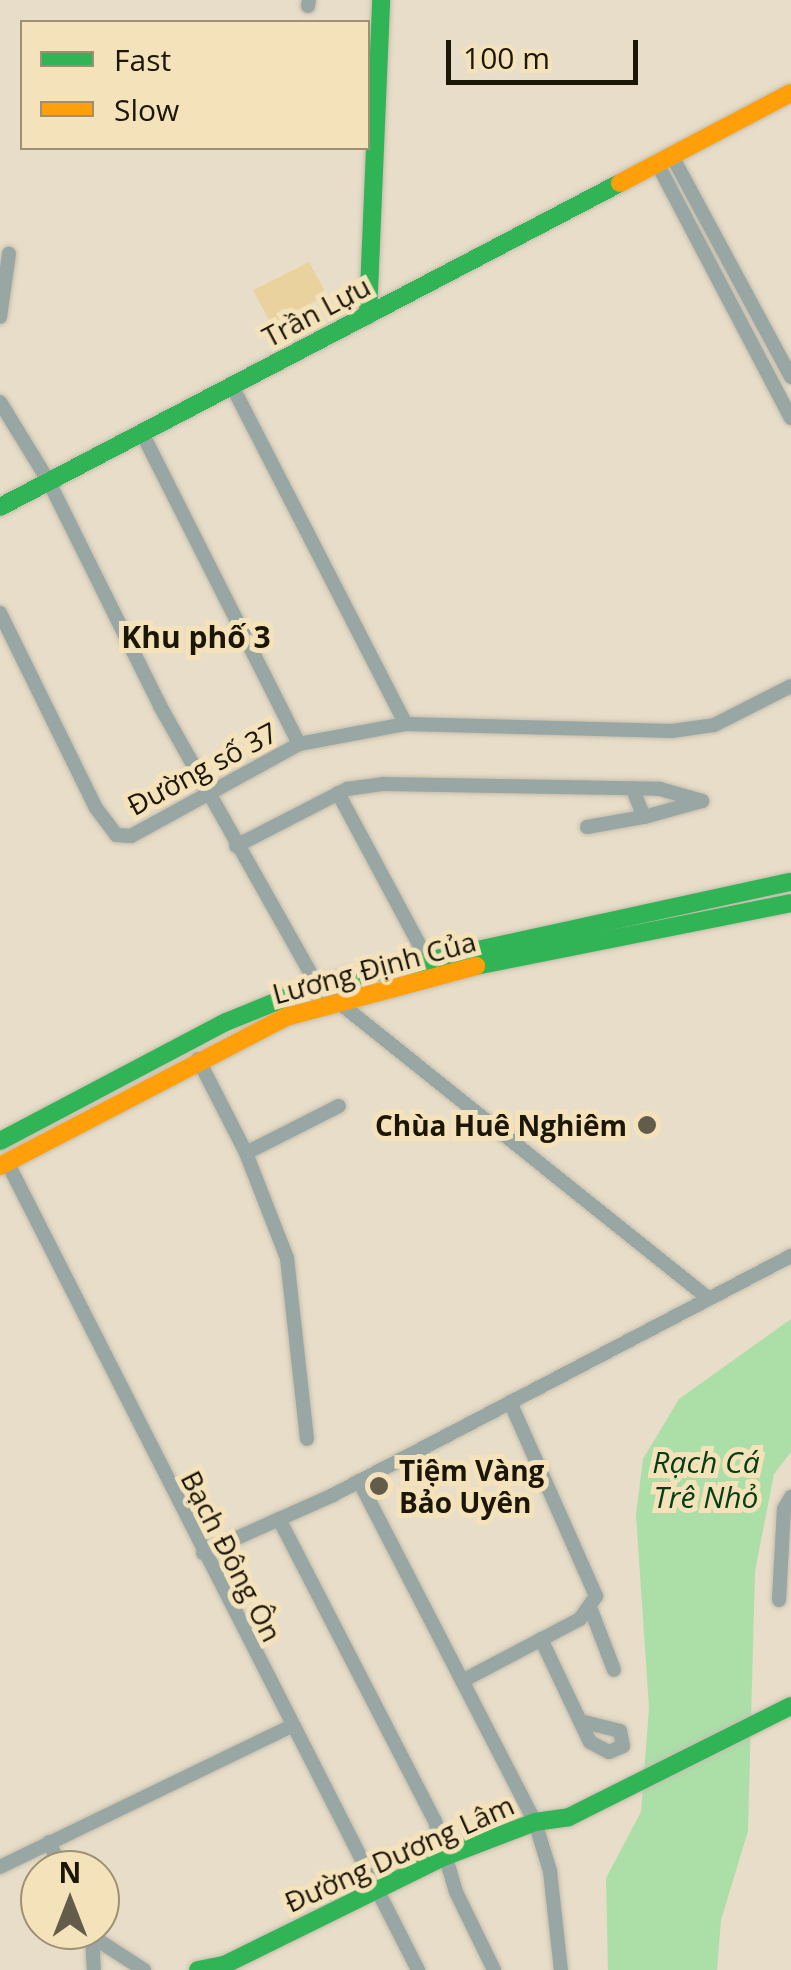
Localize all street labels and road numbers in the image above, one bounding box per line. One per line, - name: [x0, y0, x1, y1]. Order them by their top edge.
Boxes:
- street label: Trần Lựu: [256, 269, 376, 353]
- street label: Đường số 37: [121, 714, 283, 822]
- street label: Lương Định Của: [269, 924, 479, 1010]
- street label: Bạch Đông Ôn: [175, 1465, 289, 1647]
- street label: Đường Dương Lâm: [279, 1787, 519, 1919]

